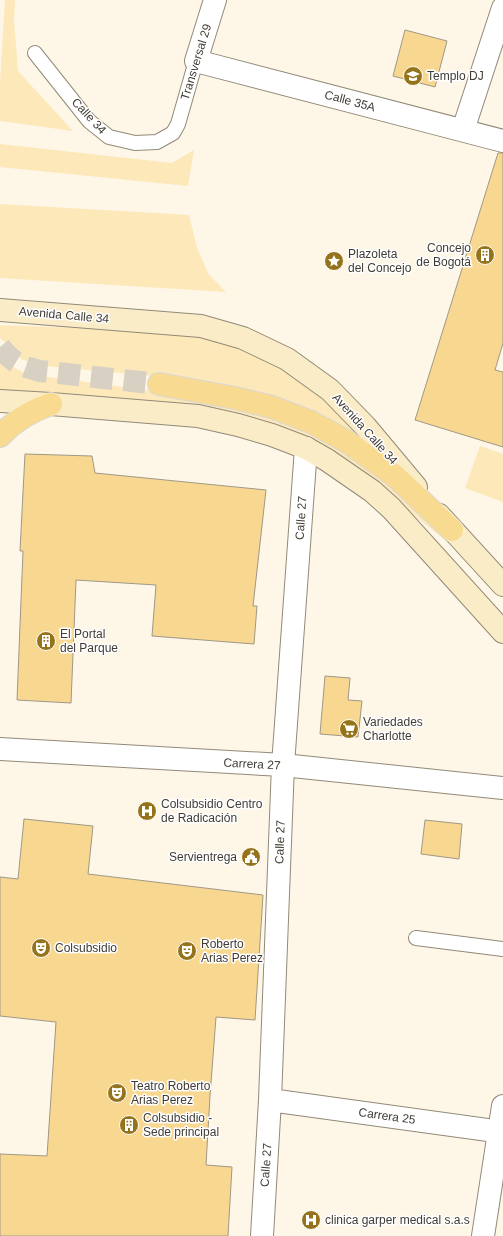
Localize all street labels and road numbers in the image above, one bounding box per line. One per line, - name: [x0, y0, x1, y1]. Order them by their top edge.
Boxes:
- street label: Transversal 29: [178, 22, 214, 102]
- street label: Calle 35A: [323, 88, 377, 114]
- street label: Calle 34: [69, 95, 109, 137]
- street label: Avenida Calle 34: [18, 304, 110, 326]
- street label: Avenida Calle 34: [330, 391, 401, 468]
- street label: Calle 27: [292, 495, 310, 540]
- street label: Carrera 27: [223, 756, 281, 773]
- street label: Calle 27: [272, 819, 288, 864]
- street label: Carrera 25: [358, 1105, 417, 1127]
- street label: Calle 27: [257, 1142, 275, 1187]

